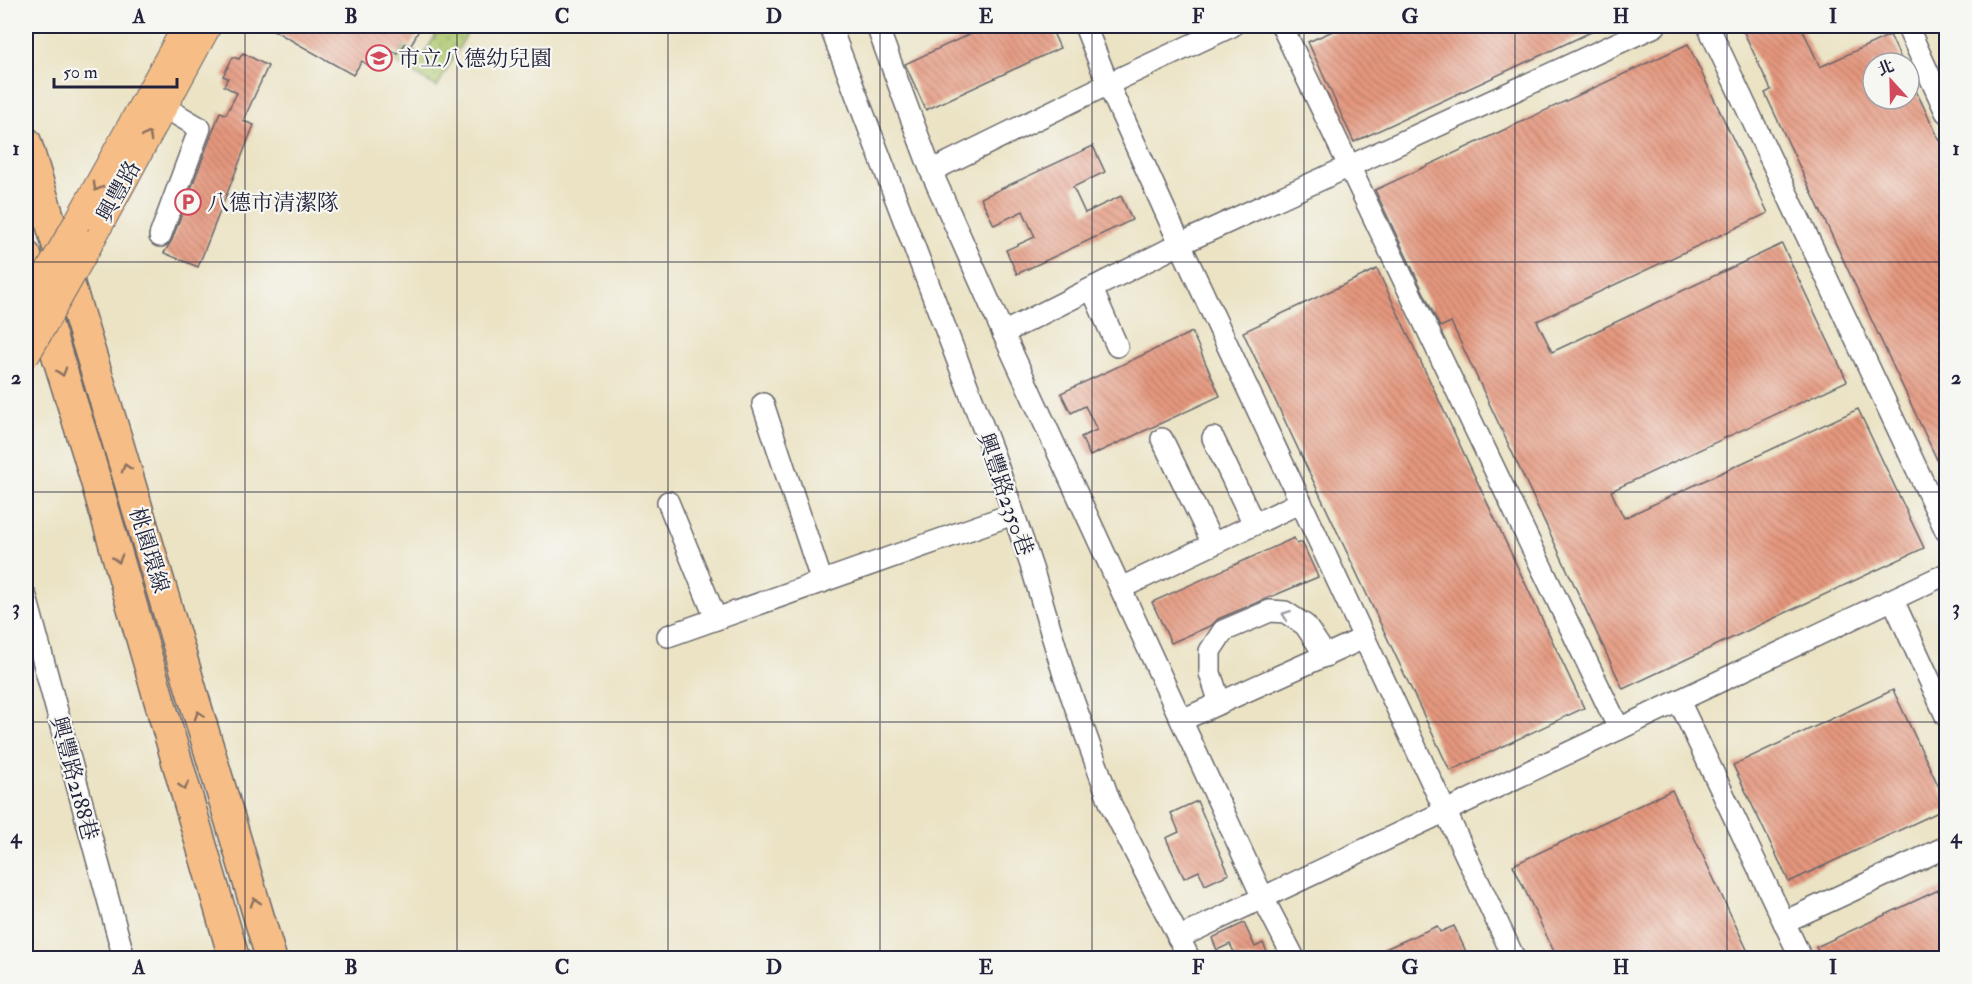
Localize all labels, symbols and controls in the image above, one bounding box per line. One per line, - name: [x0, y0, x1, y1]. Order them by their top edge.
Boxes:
- text: A: [132, 4, 146, 29]
- text: B: [344, 4, 358, 29]
- text: C: [555, 4, 569, 29]
- text: D: [766, 4, 782, 29]
- text: E: [979, 4, 994, 29]
- text: F: [1192, 4, 1205, 29]
- text: G: [1402, 4, 1419, 29]
- text: H: [1613, 4, 1629, 29]
- text: I: [1829, 4, 1837, 29]
- school or university icon: 市立八德幼兒園: [364, 43, 394, 73]
- place label: 市立八德幼兒園: [398, 45, 552, 73]
- scale bar: [54, 51, 177, 89]
- north arrow: [1861, 51, 1921, 111]
- text: 北: [1875, 56, 1897, 80]
- text: 50 m: [63, 61, 98, 84]
- one-way arrow: [141, 132, 152, 142]
- text: 1: [12, 136, 20, 161]
- text: 1: [1952, 136, 1960, 161]
- street label: 興豐路: [91, 156, 147, 227]
- one-way arrow: [92, 181, 104, 191]
- parking icon: 八德市清潔隊: [173, 187, 203, 217]
- place label: 八德市清潔隊: [207, 189, 339, 217]
- text: 2: [11, 365, 21, 390]
- text: 2: [1951, 365, 1961, 390]
- one-way arrow: [55, 366, 67, 377]
- street label: 興豐路2350巷: [971, 429, 1039, 560]
- one-way arrow: [121, 463, 133, 474]
- street label: 桃園環線: [123, 504, 175, 596]
- one-way arrow: [111, 553, 123, 564]
- text: 3: [12, 595, 20, 620]
- text: 3: [1952, 595, 1960, 620]
- one-way arrow: [1282, 610, 1292, 623]
- one-way arrow: [194, 711, 206, 721]
- street label: 興豐路2188巷: [44, 713, 104, 844]
- one-way arrow: [177, 780, 189, 791]
- text: 4: [10, 824, 23, 849]
- text: 4: [1950, 824, 1963, 849]
- one-way arrow: [250, 897, 262, 908]
- text: A: [132, 955, 146, 980]
- text: B: [344, 955, 358, 980]
- text: C: [555, 955, 569, 980]
- text: D: [766, 955, 782, 980]
- text: E: [979, 955, 994, 980]
- text: F: [1192, 955, 1205, 980]
- text: G: [1402, 955, 1419, 980]
- text: H: [1613, 955, 1629, 980]
- text: I: [1829, 955, 1837, 980]

